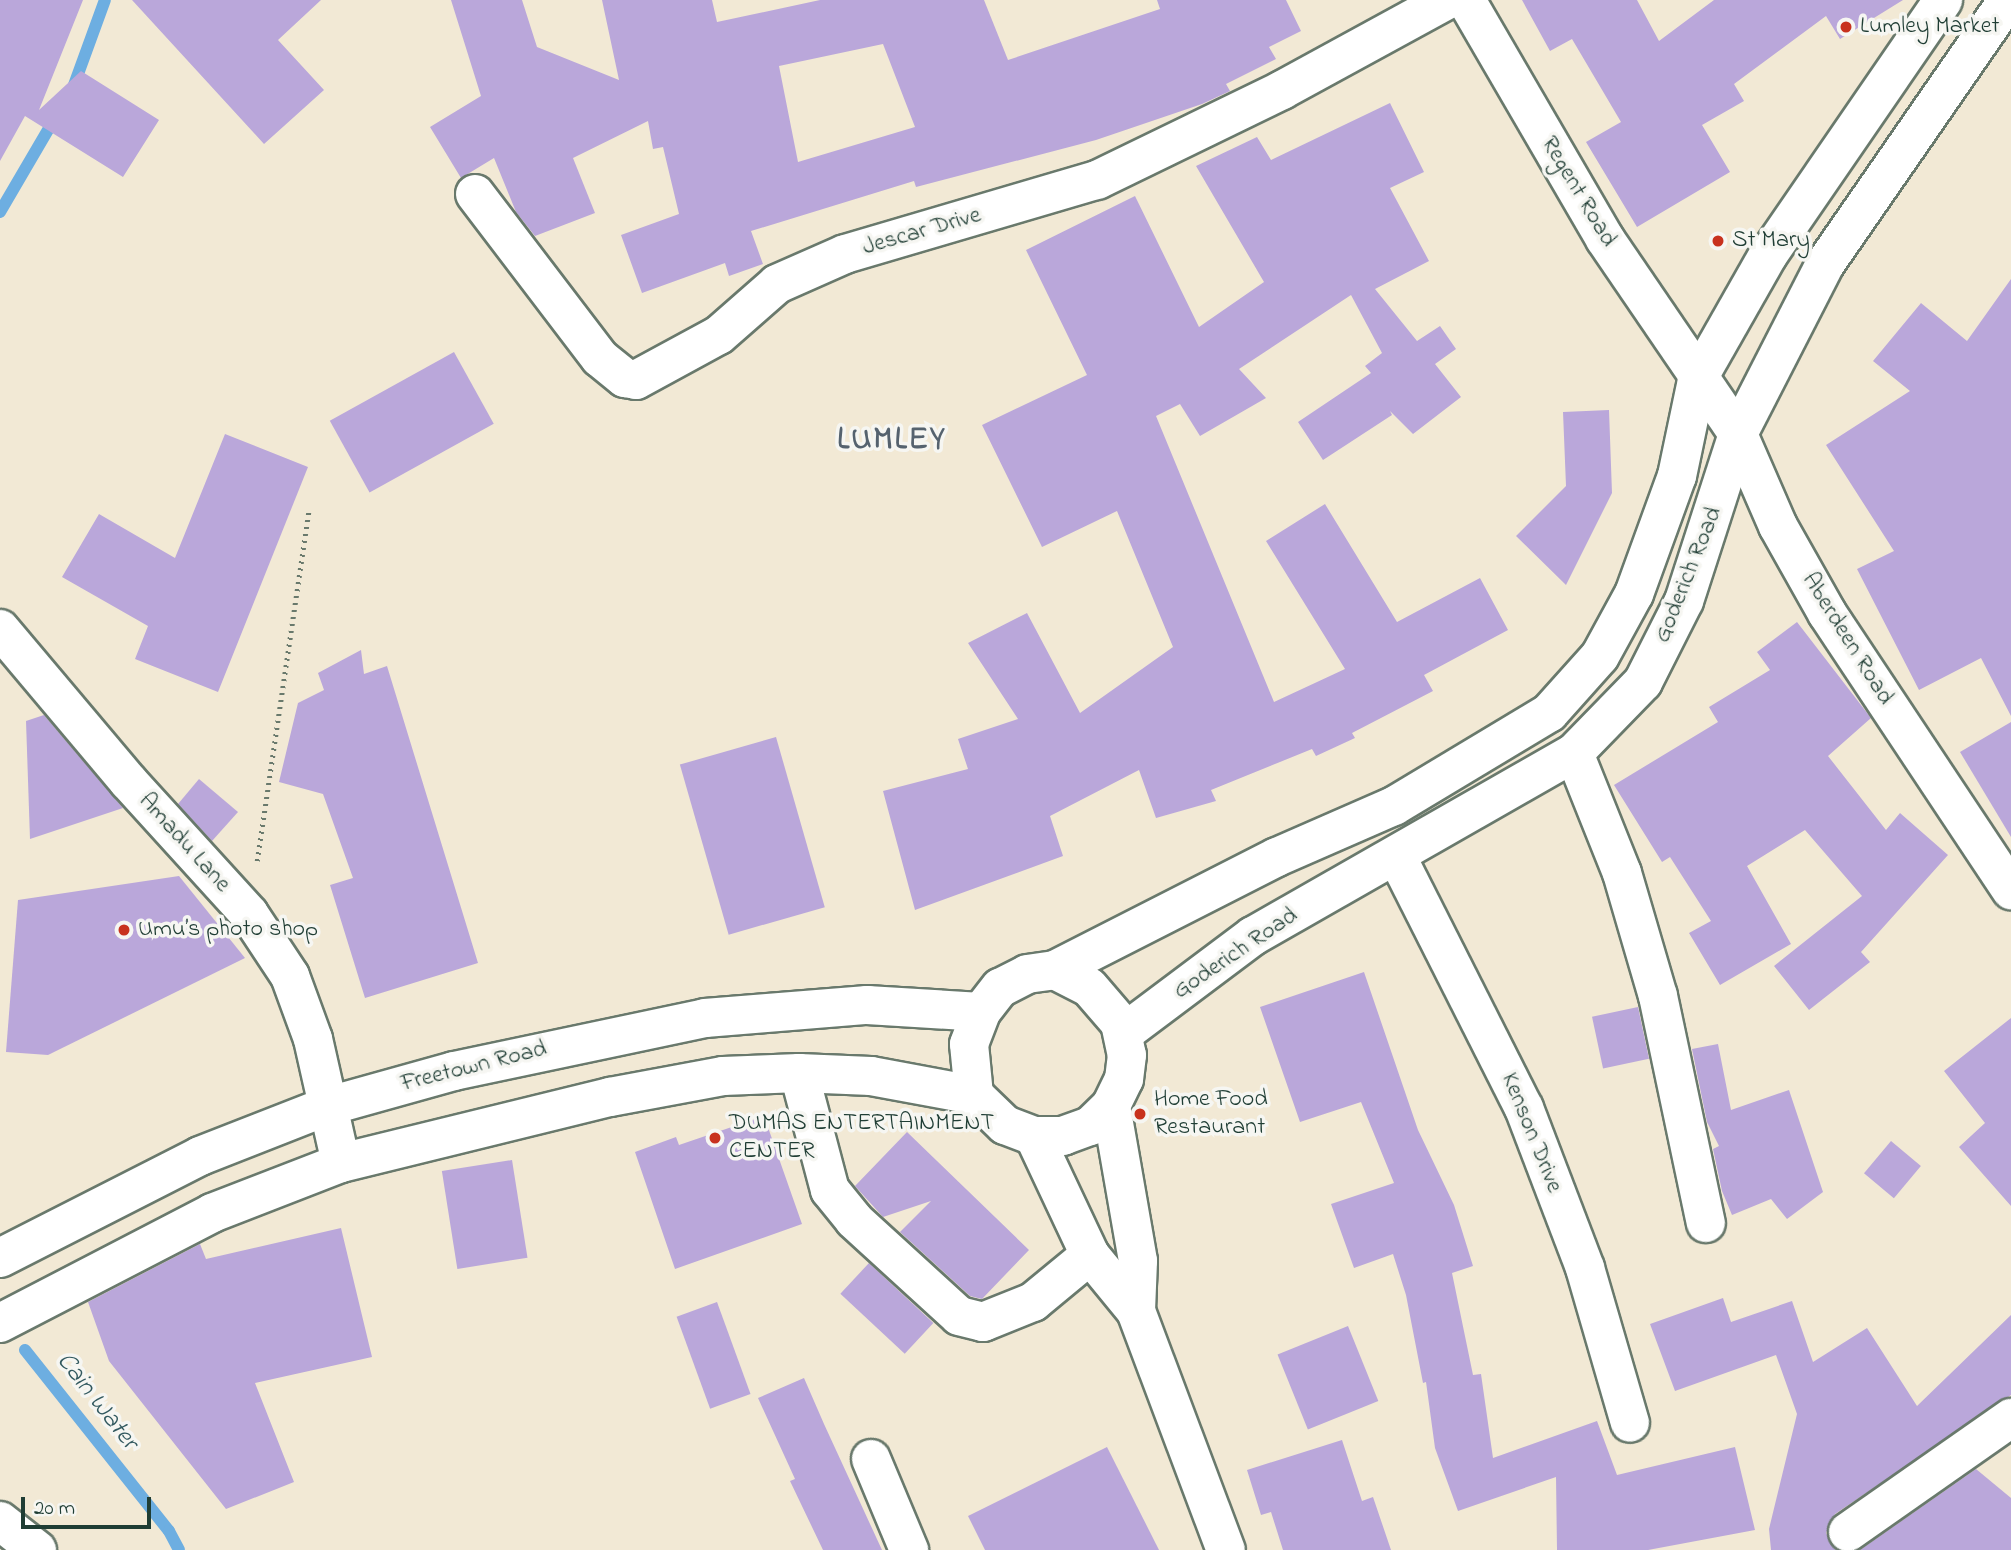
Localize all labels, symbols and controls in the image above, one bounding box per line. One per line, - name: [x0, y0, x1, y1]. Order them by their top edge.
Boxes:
- place label: Lumley Market: [1860, 13, 2000, 41]
- marker: Lumley Market: [1838, 19, 1854, 35]
- street label: Regent Road: [1534, 132, 1622, 252]
- street label: Jescar Drive: [859, 201, 985, 263]
- place label: St Mary: [1732, 227, 1810, 255]
- marker: St Mary: [1710, 233, 1726, 249]
- district label: LUMLEY: [838, 422, 946, 460]
- street label: Goderich Road: [1649, 503, 1729, 647]
- street label: Aberdeen Road: [1795, 567, 1899, 711]
- street label: Amadu Lane: [132, 787, 236, 899]
- street label: Goderich Road: [1168, 902, 1304, 1006]
- place label: Umu’s photo shop: [138, 916, 318, 944]
- marker: Umu’s photo shop: [116, 922, 132, 938]
- street label: Freetown Road: [398, 1035, 550, 1099]
- street label: Kenson Drive: [1494, 1069, 1568, 1197]
- place label: Home Food Restaurant: [1154, 1086, 1268, 1142]
- marker: Home Food Restaurant: [1132, 1106, 1148, 1122]
- place label: DUMAS ENTERTAINMENT CENTER: [729, 1110, 994, 1166]
- marker: DUMAS ENTERTAINMENT CENTER: [707, 1130, 723, 1146]
- water label: Cain Water: [48, 1347, 144, 1457]
- scale bar: [24, 1484, 154, 1528]
- text: 20 m: [34, 1494, 75, 1524]

